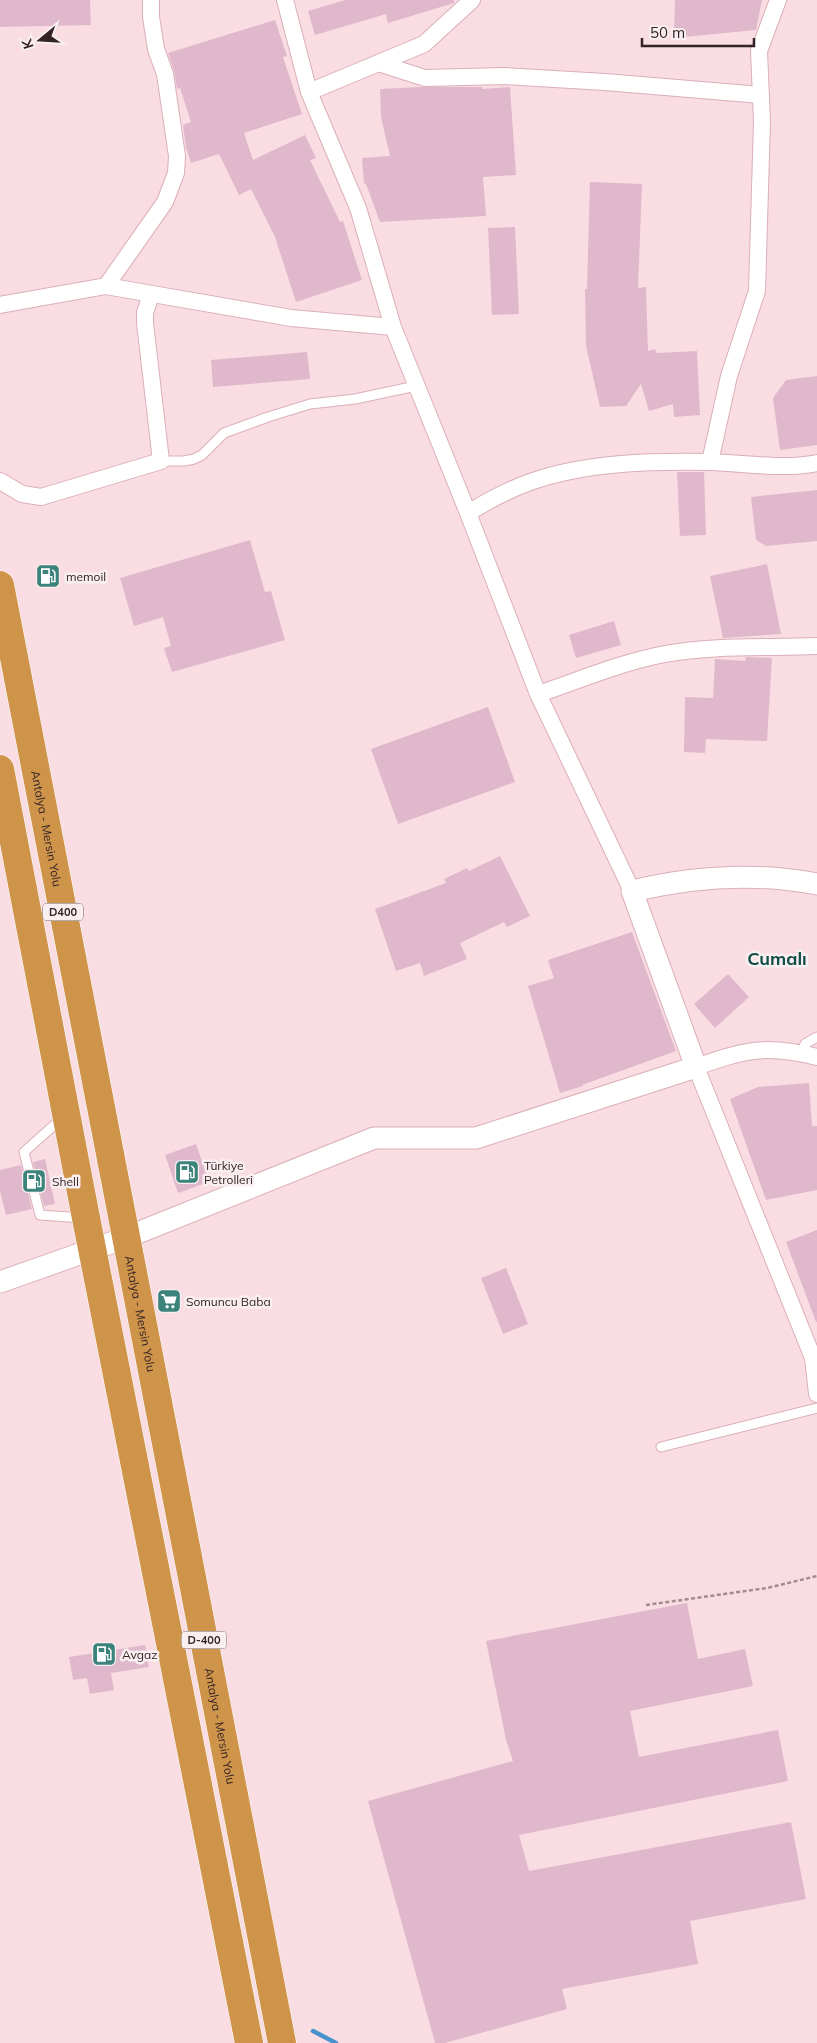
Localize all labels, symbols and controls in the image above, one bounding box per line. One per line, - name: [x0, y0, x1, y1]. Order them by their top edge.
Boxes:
- north arrow: [15, 15, 65, 65]
- scale bar: [642, 15, 754, 47]
- text: 50 m: [650, 23, 685, 42]
- text: K: [17, 36, 38, 51]
- fuel station icon: memoil: [35, 563, 61, 589]
- place label: memoil: [66, 569, 106, 584]
- street label: Antalya - Mersin Yolu: [29, 769, 66, 888]
- road number: D400: [43, 904, 83, 920]
- district label: Cumalı: [747, 947, 807, 970]
- place label: Türkiye Petrolleri: [204, 1158, 253, 1187]
- fuel station icon: Türkiye Petrolleri: [174, 1159, 200, 1185]
- fuel station icon: Shell: [21, 1168, 47, 1194]
- place label: Shell: [52, 1174, 79, 1189]
- street label: Antalya - Mersin Yolu: [122, 1254, 159, 1373]
- supermarket icon: Somuncu Baba: [156, 1288, 182, 1314]
- place label: Somuncu Baba: [186, 1294, 271, 1309]
- road number: D-400: [182, 1632, 226, 1648]
- fuel station icon: Avgaz: [91, 1641, 117, 1667]
- place label: Avgaz: [122, 1647, 157, 1662]
- street label: Antalya - Mersin Yolu: [202, 1666, 239, 1785]

